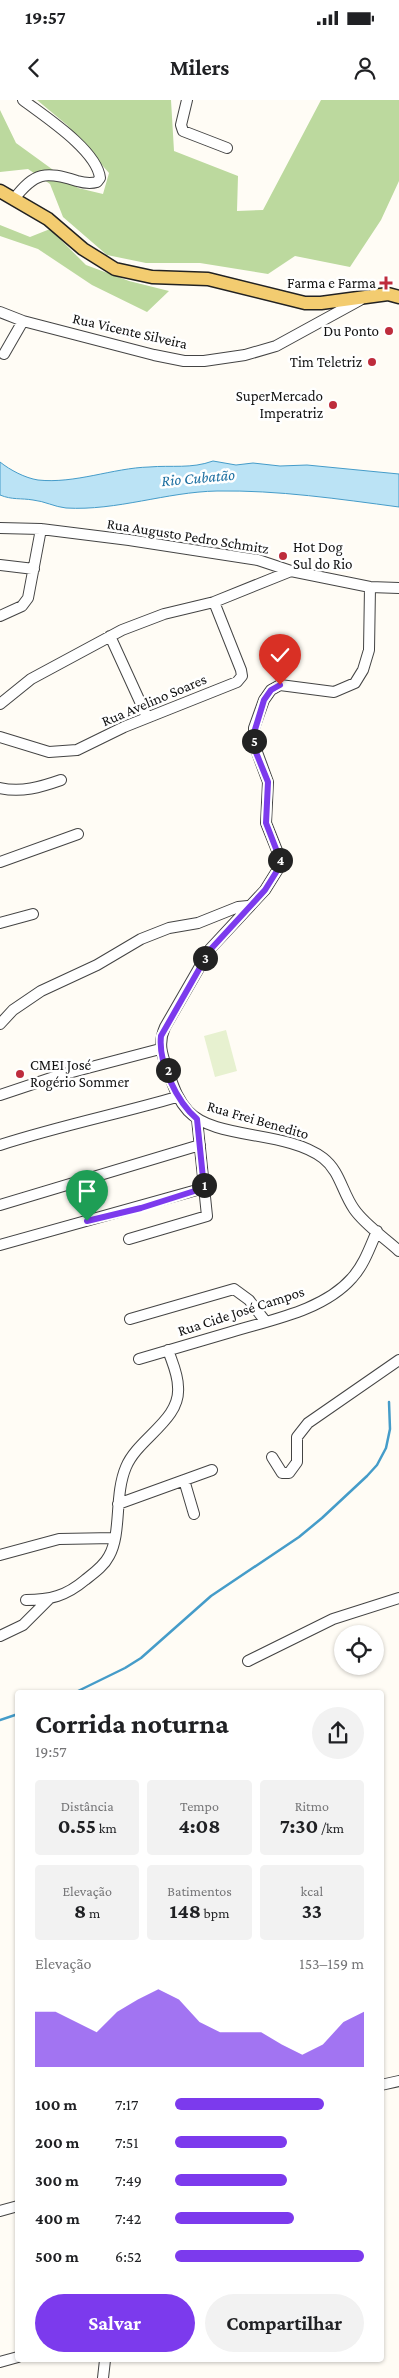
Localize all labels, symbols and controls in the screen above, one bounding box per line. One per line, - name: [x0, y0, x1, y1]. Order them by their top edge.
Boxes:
- text: 19:57: [25, 7, 66, 28]
- icon: back: [20, 54, 48, 82]
- icon: person: [351, 54, 379, 82]
- text: Milers: [170, 55, 229, 80]
- place label: Farma e Farma: [287, 275, 376, 291]
- marker: Farma e Farma: [380, 277, 392, 289]
- street label: Rua Vicente Silveira: [71, 310, 189, 352]
- place label: Du Ponto: [323, 323, 379, 339]
- marker: Du Ponto: [383, 325, 395, 337]
- place label: Tim Teletriz: [290, 354, 362, 370]
- marker: Tim Teletriz: [366, 356, 378, 368]
- place label: SuperMercado Imperatriz: [236, 388, 323, 422]
- marker: SuperMercado Imperatriz: [327, 399, 339, 411]
- water label: Rio Cubatão: [160, 466, 236, 489]
- street label: Rua Augusto Pedro Schmitz: [106, 515, 270, 558]
- place label: Hot Dog Sul do Rio: [293, 539, 353, 572]
- marker: Hot Dog Sul do Rio: [277, 550, 289, 562]
- pin: [259, 634, 301, 685]
- icon: check: [266, 641, 294, 669]
- street label: Rua Avelino Soares: [99, 671, 209, 729]
- pin: 5: [242, 728, 266, 754]
- text: 5: [251, 733, 258, 749]
- pin: 4: [268, 848, 292, 872]
- text: 4: [277, 852, 284, 868]
- pin: 3: [192, 946, 218, 970]
- text: 3: [202, 950, 209, 966]
- place label: CMEI José Rogério Sommer: [30, 1057, 130, 1091]
- pin: 2: [156, 1058, 180, 1082]
- text: 2: [165, 1062, 172, 1078]
- marker: CMEI José Rogério Sommer: [14, 1068, 26, 1080]
- street label: Rua Frei Benedito: [205, 1098, 311, 1142]
- pin: [66, 1170, 108, 1221]
- pin: 1: [192, 1172, 216, 1198]
- icon: arrive: [73, 1177, 101, 1205]
- text: 1: [202, 1177, 207, 1193]
- street label: Rua Cide José Campos: [176, 1283, 307, 1340]
- map controls: [334, 1625, 384, 1675]
- button: locate: [334, 1625, 384, 1675]
- button: share: [312, 1707, 364, 1759]
- text: Corrida noturna: [35, 1708, 229, 1739]
- text: 19:57: [35, 1743, 67, 1760]
- text: Distância: [61, 1798, 114, 1814]
- text: Tempo: [180, 1798, 219, 1814]
- text: Ritmo: [295, 1798, 329, 1814]
- text: 0.55: [58, 1814, 96, 1838]
- text: 4:08: [178, 1814, 221, 1838]
- text: 7:30: [280, 1814, 318, 1838]
- text: km: [96, 1820, 117, 1836]
- text: /km: [318, 1820, 344, 1836]
- text: Elevação: [62, 1883, 112, 1899]
- text: Batimentos: [167, 1883, 232, 1899]
- text: kcal: [301, 1883, 323, 1899]
- text: 8: [74, 1899, 86, 1923]
- text: 148: [170, 1899, 201, 1923]
- text: 33: [302, 1899, 322, 1923]
- text: m: [86, 1905, 100, 1921]
- text: bpm: [201, 1905, 229, 1921]
- text: Elevação: [35, 1955, 92, 1972]
- text: 153–159 m: [299, 1955, 364, 1972]
- text: 100 m: [35, 2096, 77, 2113]
- text: 7:17: [115, 2096, 138, 2113]
- text: 200 m: [35, 2134, 79, 2151]
- text: 7:51: [115, 2134, 139, 2151]
- text: 300 m: [35, 2172, 79, 2189]
- text: 7:49: [115, 2172, 142, 2189]
- text: 400 m: [35, 2210, 80, 2227]
- text: 7:42: [115, 2210, 141, 2227]
- text: 500 m: [35, 2248, 79, 2265]
- text: 6:52: [115, 2248, 142, 2265]
- button: Salvar: [35, 2294, 195, 2352]
- button: Compartilhar: [205, 2294, 364, 2352]

